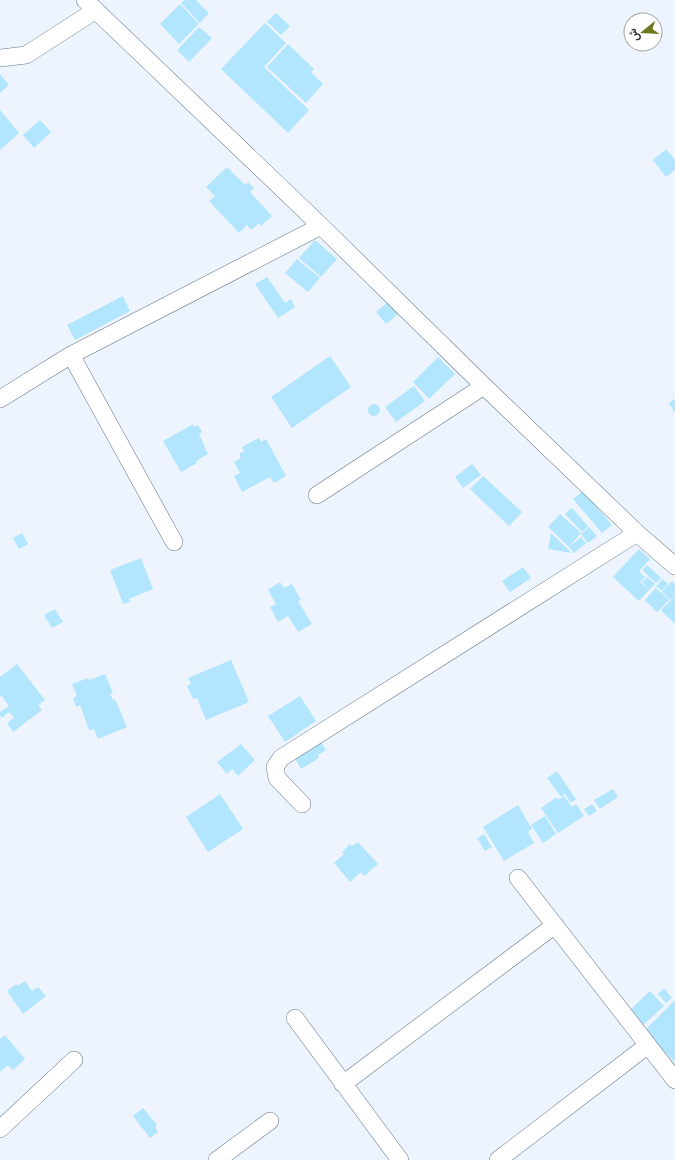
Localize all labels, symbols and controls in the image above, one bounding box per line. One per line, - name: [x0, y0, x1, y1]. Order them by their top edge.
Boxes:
- north arrow: [623, 12, 663, 52]
- text: ش: [625, 27, 642, 44]

